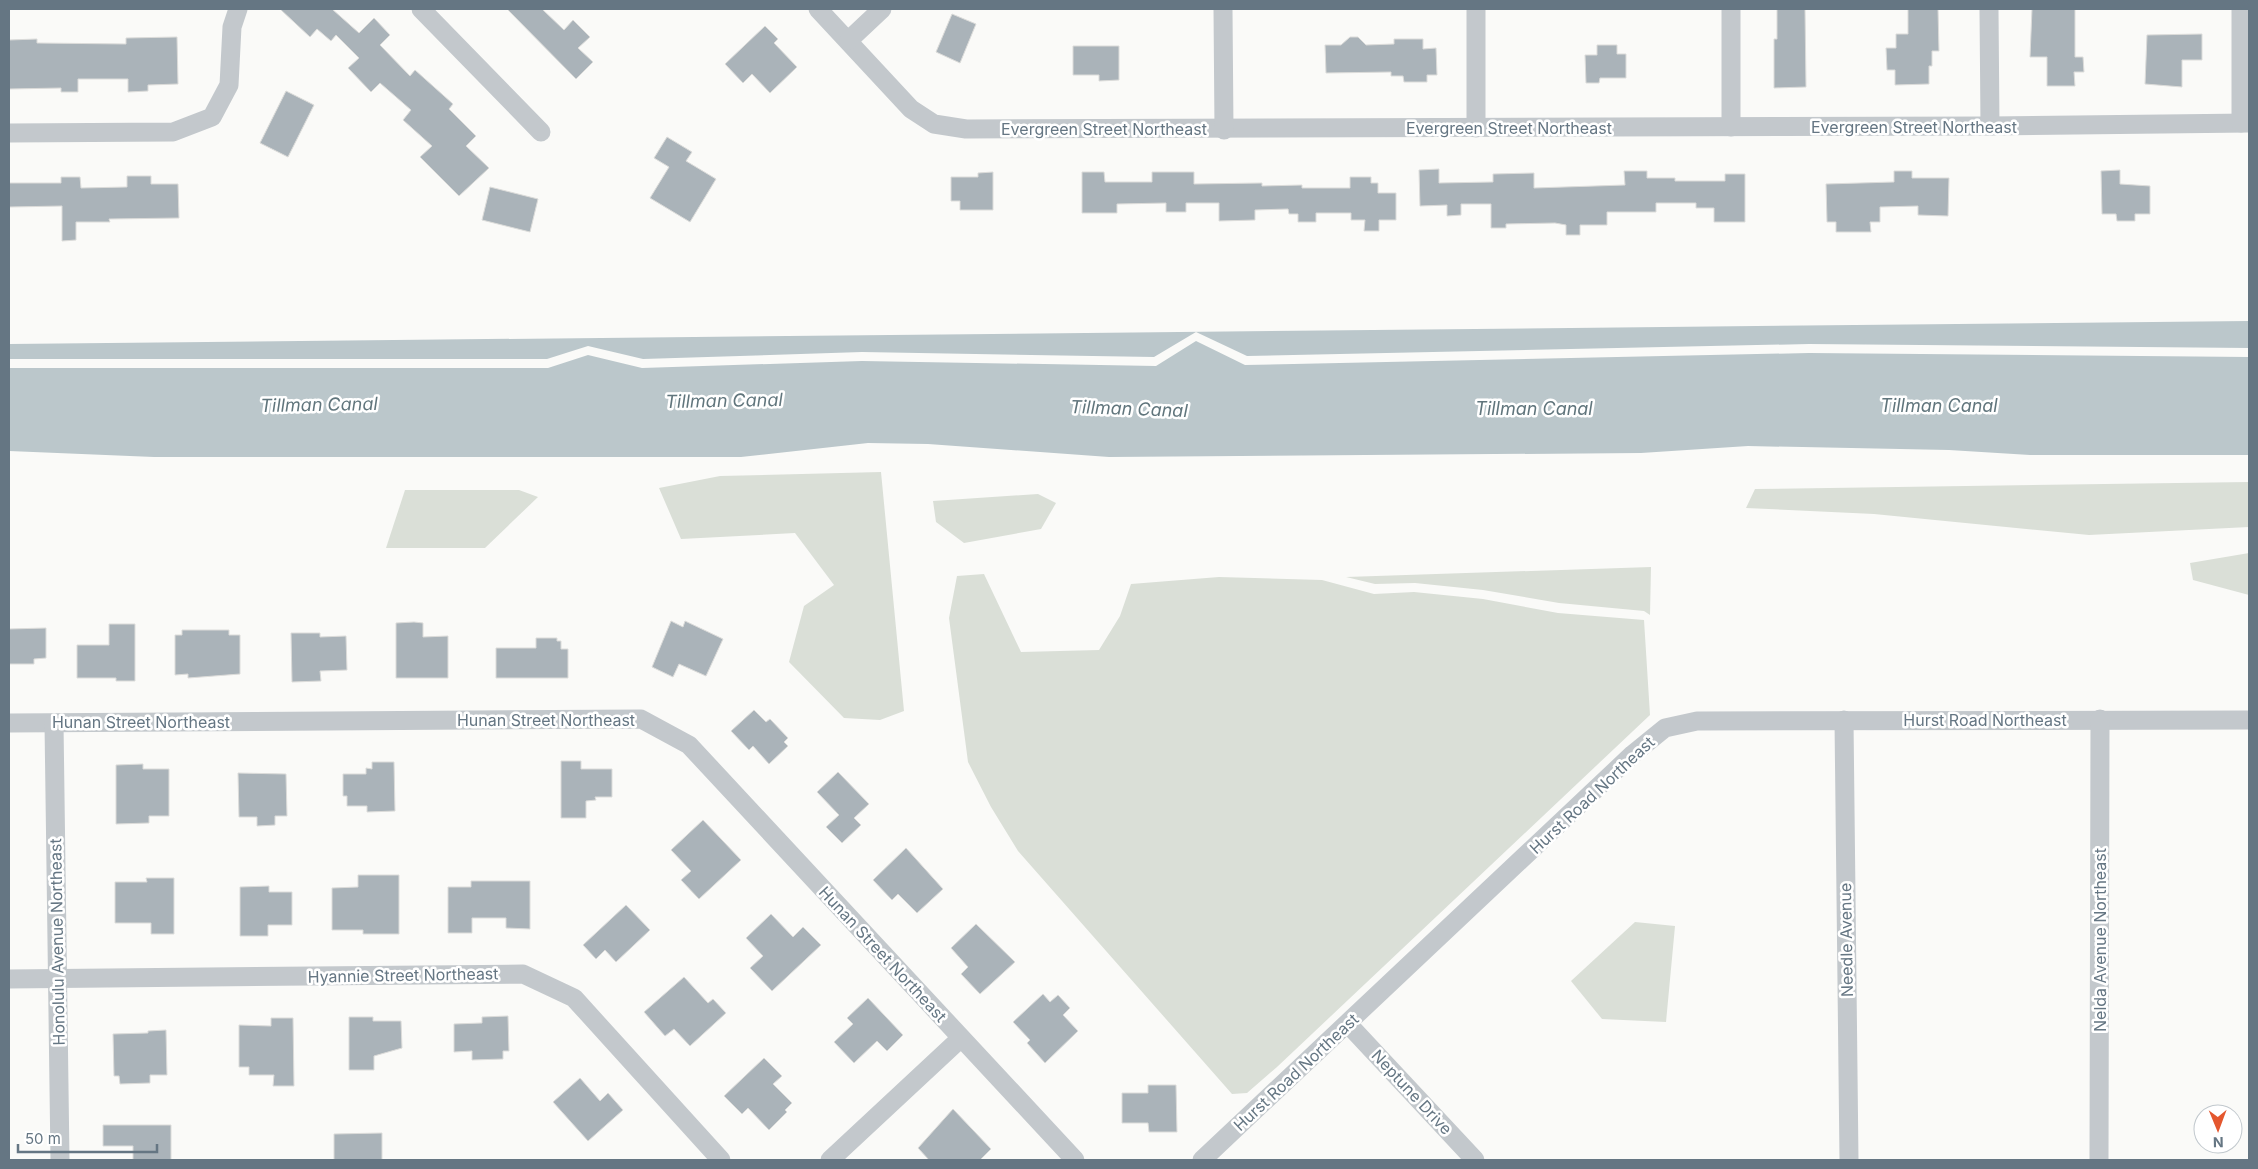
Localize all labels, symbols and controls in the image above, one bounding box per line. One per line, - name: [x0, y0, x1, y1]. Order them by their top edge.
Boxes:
- street label: Evergreen Street Northeast: [1811, 117, 2017, 137]
- street label: Evergreen Street Northeast: [1406, 118, 1612, 138]
- street label: Evergreen Street Northeast: [1001, 119, 1207, 139]
- water label: Tillman Canal: [665, 389, 784, 412]
- water label: Tillman Canal: [260, 393, 379, 416]
- water label: Tillman Canal: [1880, 395, 1998, 416]
- water label: Tillman Canal: [1070, 396, 1189, 421]
- water label: Tillman Canal: [1475, 398, 1593, 419]
- street label: Hunan Street Northeast: [457, 710, 635, 730]
- street label: Hurst Road Northeast: [1903, 710, 2067, 730]
- street label: Hunan Street Northeast: [52, 712, 230, 732]
- street label: Hurst Road Northeast: [1525, 732, 1659, 858]
- street label: Honolulu Avenue Northeast: [45, 838, 69, 1046]
- street label: Nelda Avenue Northeast: [2090, 848, 2110, 1032]
- street label: Hunan Street Northeast: [815, 882, 951, 1026]
- street label: Needle Avenue: [1835, 883, 1857, 997]
- street label: Hyannie Street Northeast: [307, 963, 499, 987]
- street label: Hurst Road Northeast: [1229, 1009, 1363, 1135]
- street label: Neptune Drive: [1368, 1045, 1456, 1139]
- north arrow: [2193, 1104, 2243, 1154]
- scale bar: [18, 1122, 156, 1154]
- text: 50 m: [25, 1129, 61, 1148]
- text: N: [2213, 1134, 2224, 1151]

